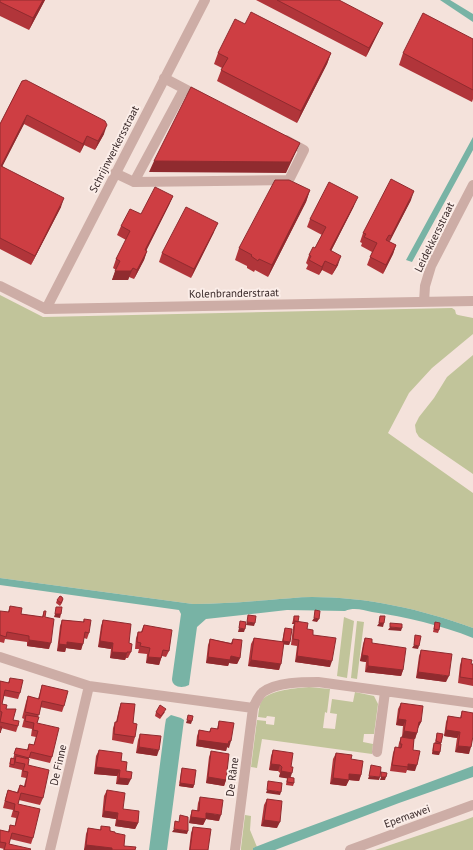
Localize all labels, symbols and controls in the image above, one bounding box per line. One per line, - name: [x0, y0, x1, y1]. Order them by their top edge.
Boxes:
- street label: Schrijnwerkersstraat: [86, 103, 142, 195]
- street label: Leidekkersstraat: [411, 199, 457, 274]
- street label: Kolenbranderstraat: [189, 285, 279, 301]
- street label: De Finne: [46, 743, 70, 787]
- street label: De Râne: [223, 756, 241, 797]
- street label: Epemawei: [382, 801, 432, 831]

